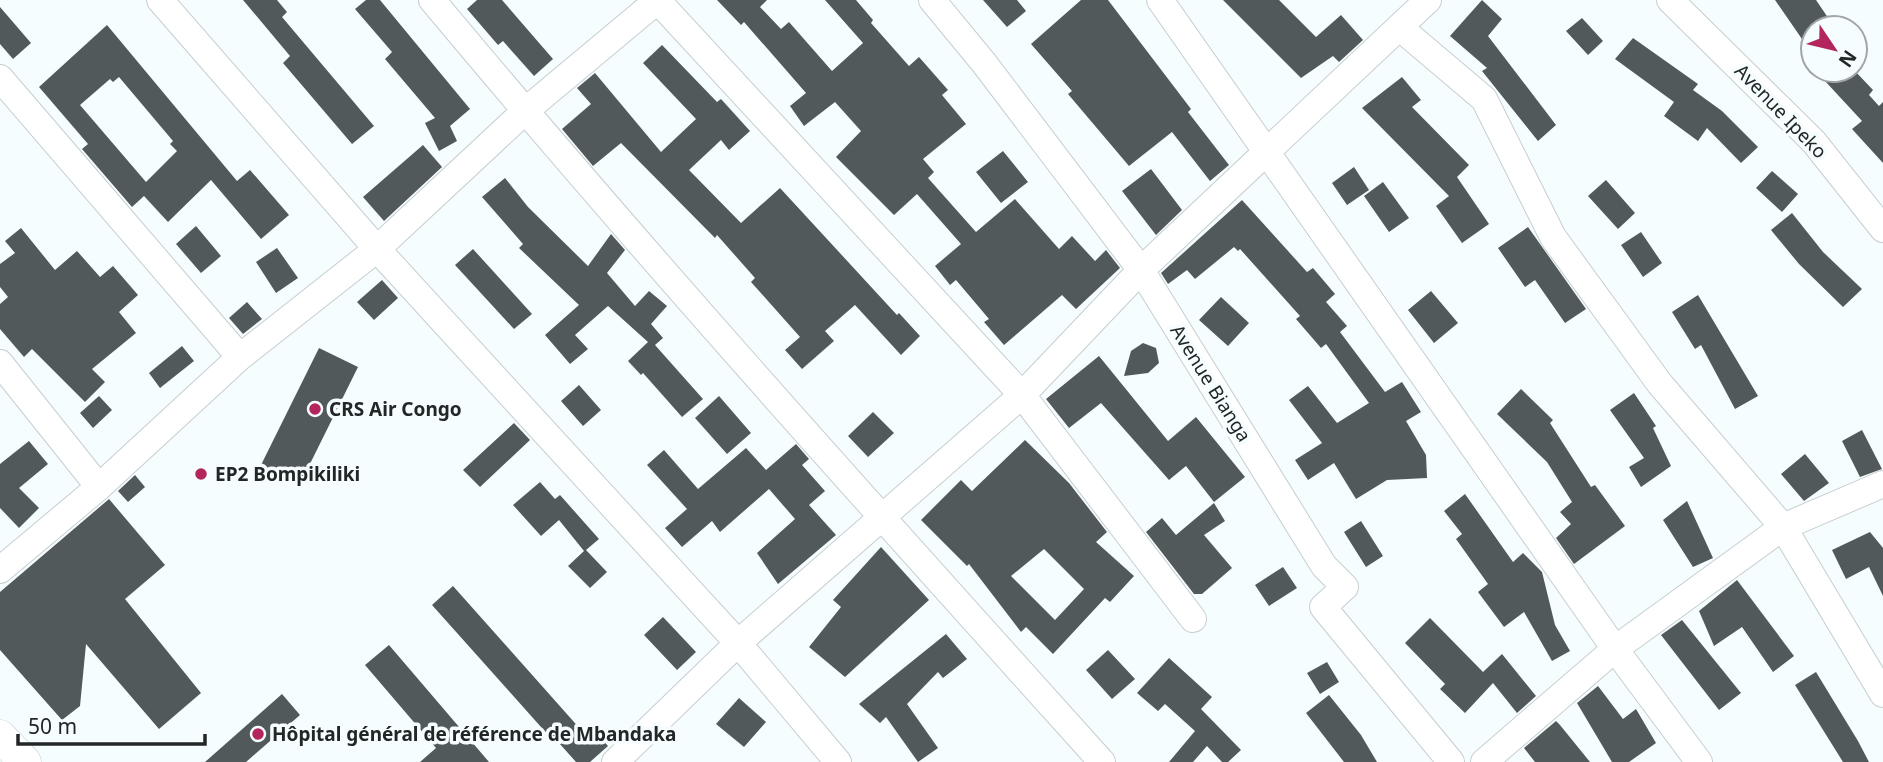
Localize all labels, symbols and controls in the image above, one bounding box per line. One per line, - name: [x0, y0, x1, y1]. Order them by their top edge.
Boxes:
- north arrow: [1799, 14, 1869, 84]
- text: N: [1833, 45, 1863, 73]
- street label: Avenue Ipeko: [1729, 58, 1833, 164]
- street label: Avenue Bianga: [1165, 319, 1257, 447]
- place label: CRS Air Congo: [329, 396, 462, 422]
- marker: CRS Air Congo: [307, 401, 323, 417]
- place label: EP2 Bompikiliki: [215, 461, 360, 487]
- marker: EP2 Bompikiliki: [193, 466, 209, 482]
- scale bar: [18, 702, 205, 746]
- text: 50 m: [28, 712, 77, 740]
- place label: Hôpital général de référence de Mbandaka: [272, 721, 676, 747]
- marker: Hôpital général de référence de Mbandaka: [250, 726, 266, 742]

